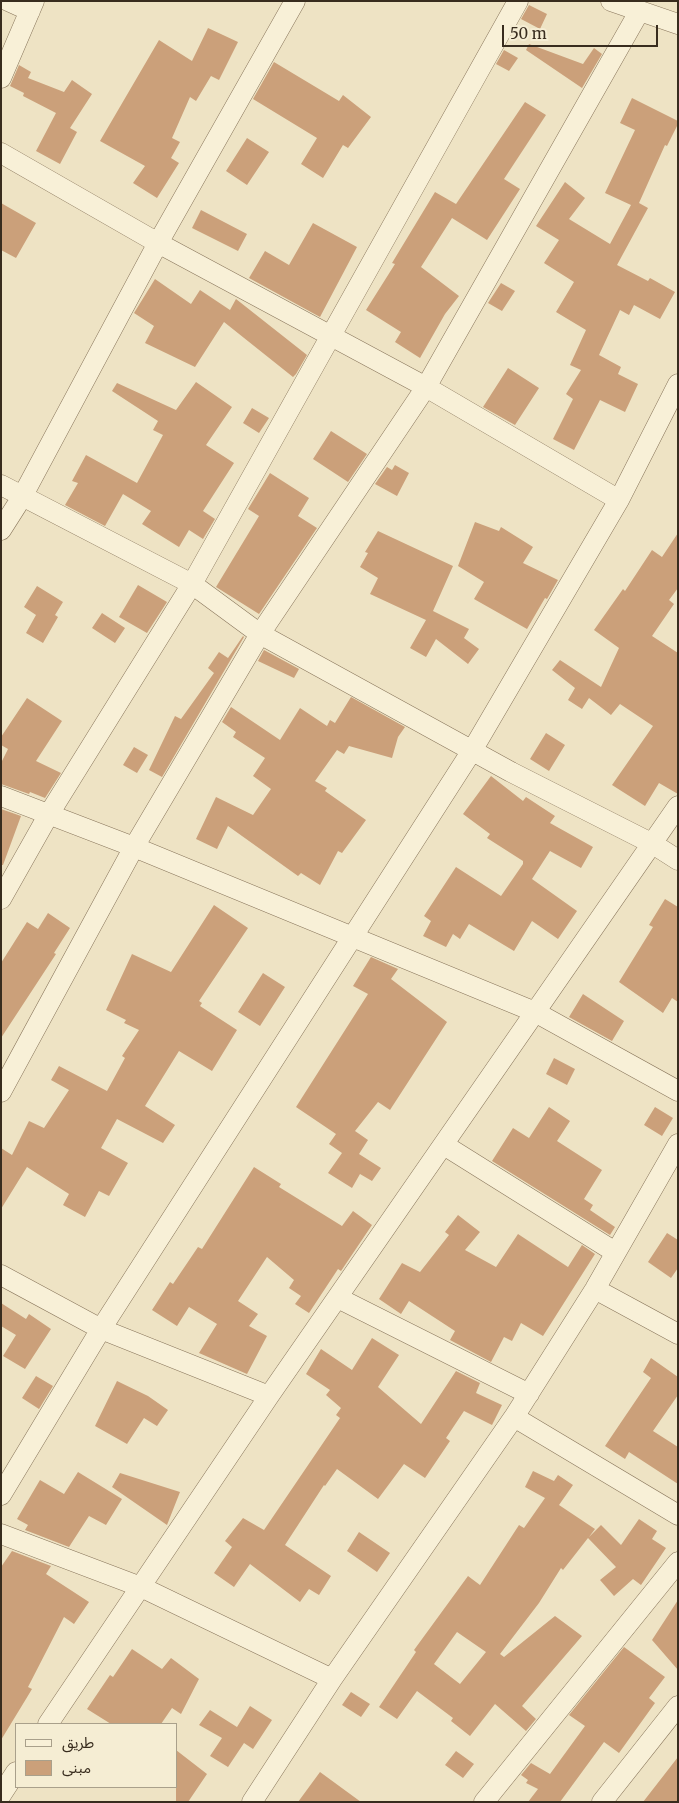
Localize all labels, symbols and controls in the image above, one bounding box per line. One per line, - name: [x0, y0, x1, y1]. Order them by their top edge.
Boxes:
- scale bar: [504, 15, 660, 47]
- text: 50 m: [510, 24, 547, 43]
- legend: [15, 1723, 178, 1788]
- text: طريق: [62, 1733, 94, 1752]
- text: مبنى: [62, 1758, 91, 1777]

